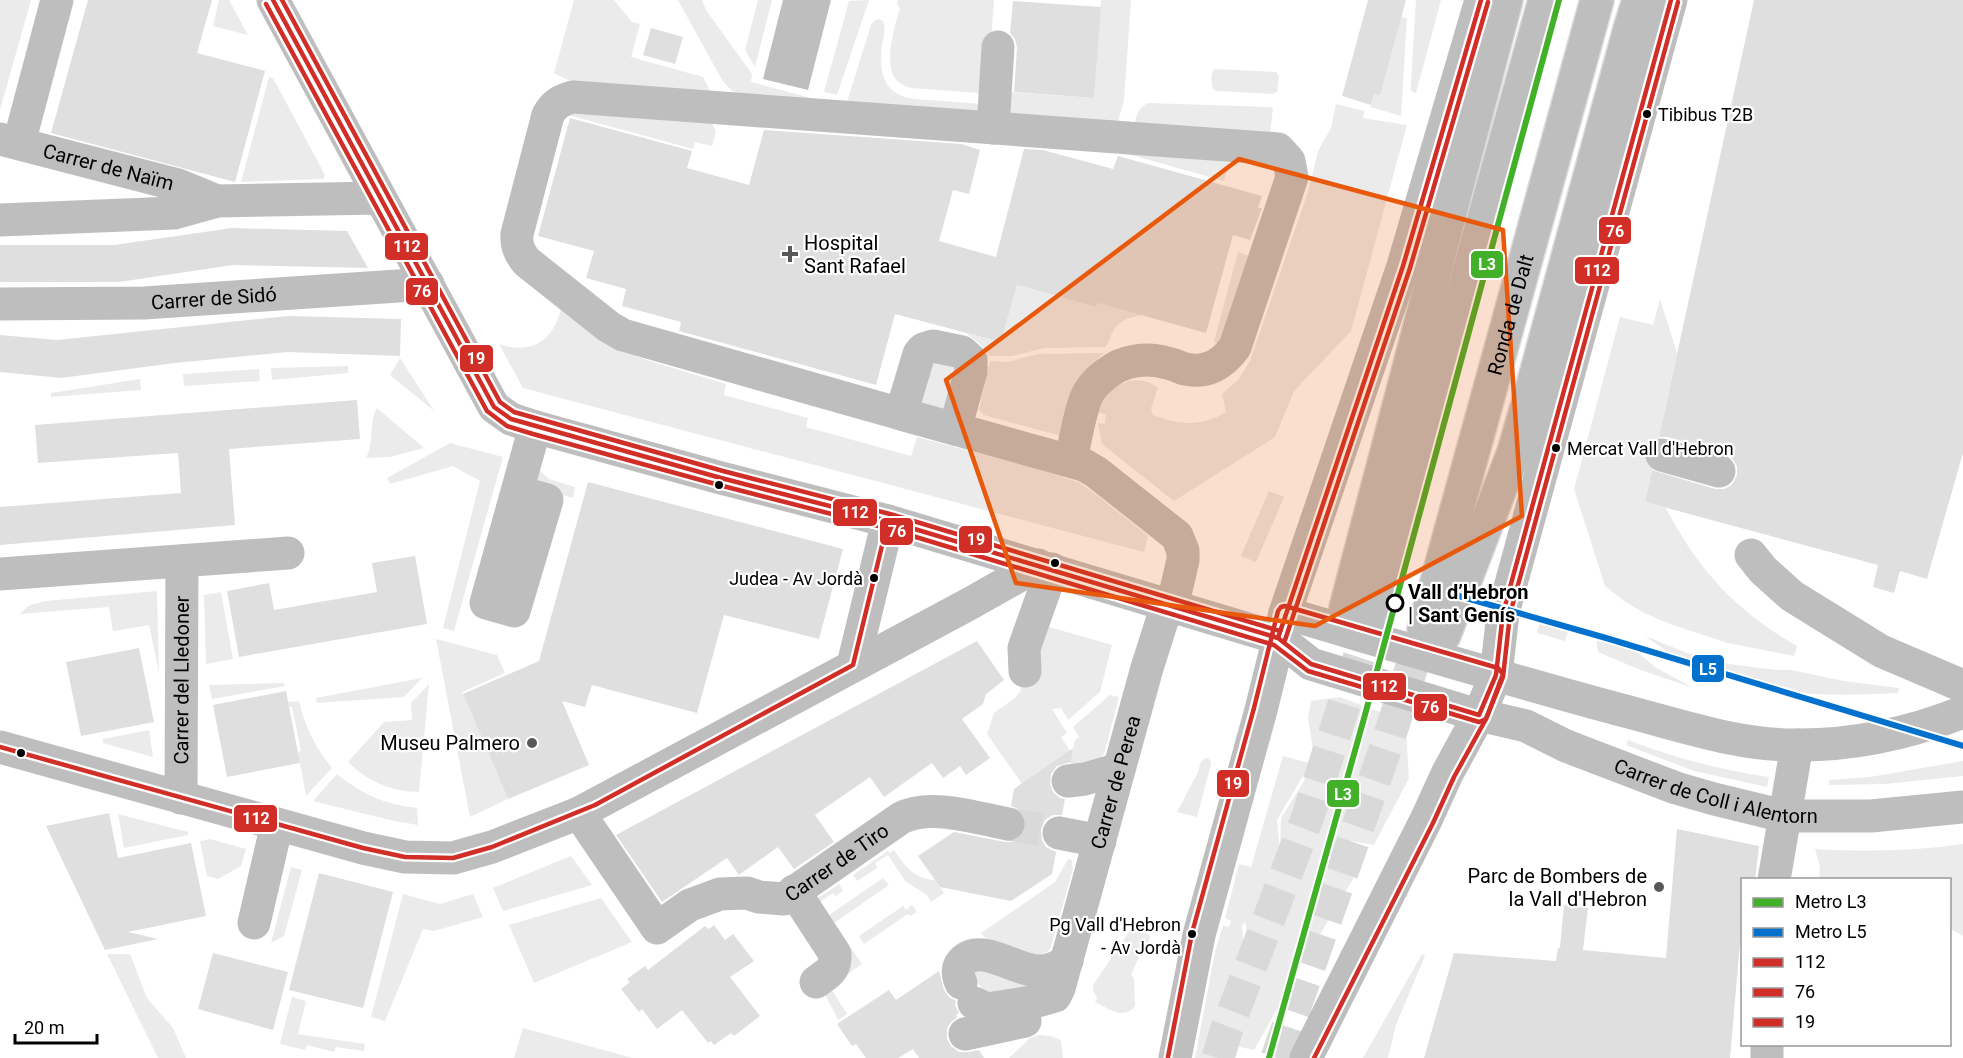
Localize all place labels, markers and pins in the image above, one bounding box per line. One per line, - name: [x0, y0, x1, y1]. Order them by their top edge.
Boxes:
- place label: Tibibus T2B: [1658, 104, 1753, 125]
- marker: Tibibus T2B: [1641, 108, 1653, 120]
- place label: Hospital Sant Rafael: [804, 231, 906, 278]
- marker: Hospital Sant Rafael: [781, 245, 799, 263]
- place label: Mercat Vall d'Hebron: [1567, 438, 1734, 459]
- marker: Mercat Vall d'Hebron: [1550, 442, 1562, 454]
- unlabelled marker: [713, 479, 725, 491]
- unlabelled marker: [1049, 557, 1061, 569]
- place label: Judea - Av Jordà: [729, 568, 863, 589]
- marker: Judea - Av Jordà: [868, 572, 880, 584]
- place label: Vall d’Hebron | Sant Genís: [1408, 580, 1528, 627]
- marker: Vall d’Hebron | Sant Genís: [1386, 594, 1404, 612]
- place label: Museu Palmero: [380, 731, 520, 755]
- marker: Museu Palmero: [525, 736, 539, 750]
- unlabelled marker: [15, 747, 27, 759]
- place label: Parc de Bombers de la Vall d'Hebron: [1468, 864, 1647, 911]
- marker: Parc de Bombers de la Vall d'Hebron: [1652, 880, 1666, 894]
- place label: Pg Vall d'Hebron - Av Jordà: [1049, 914, 1181, 958]
- marker: Pg Vall d'Hebron - Av Jordà: [1186, 928, 1198, 940]

